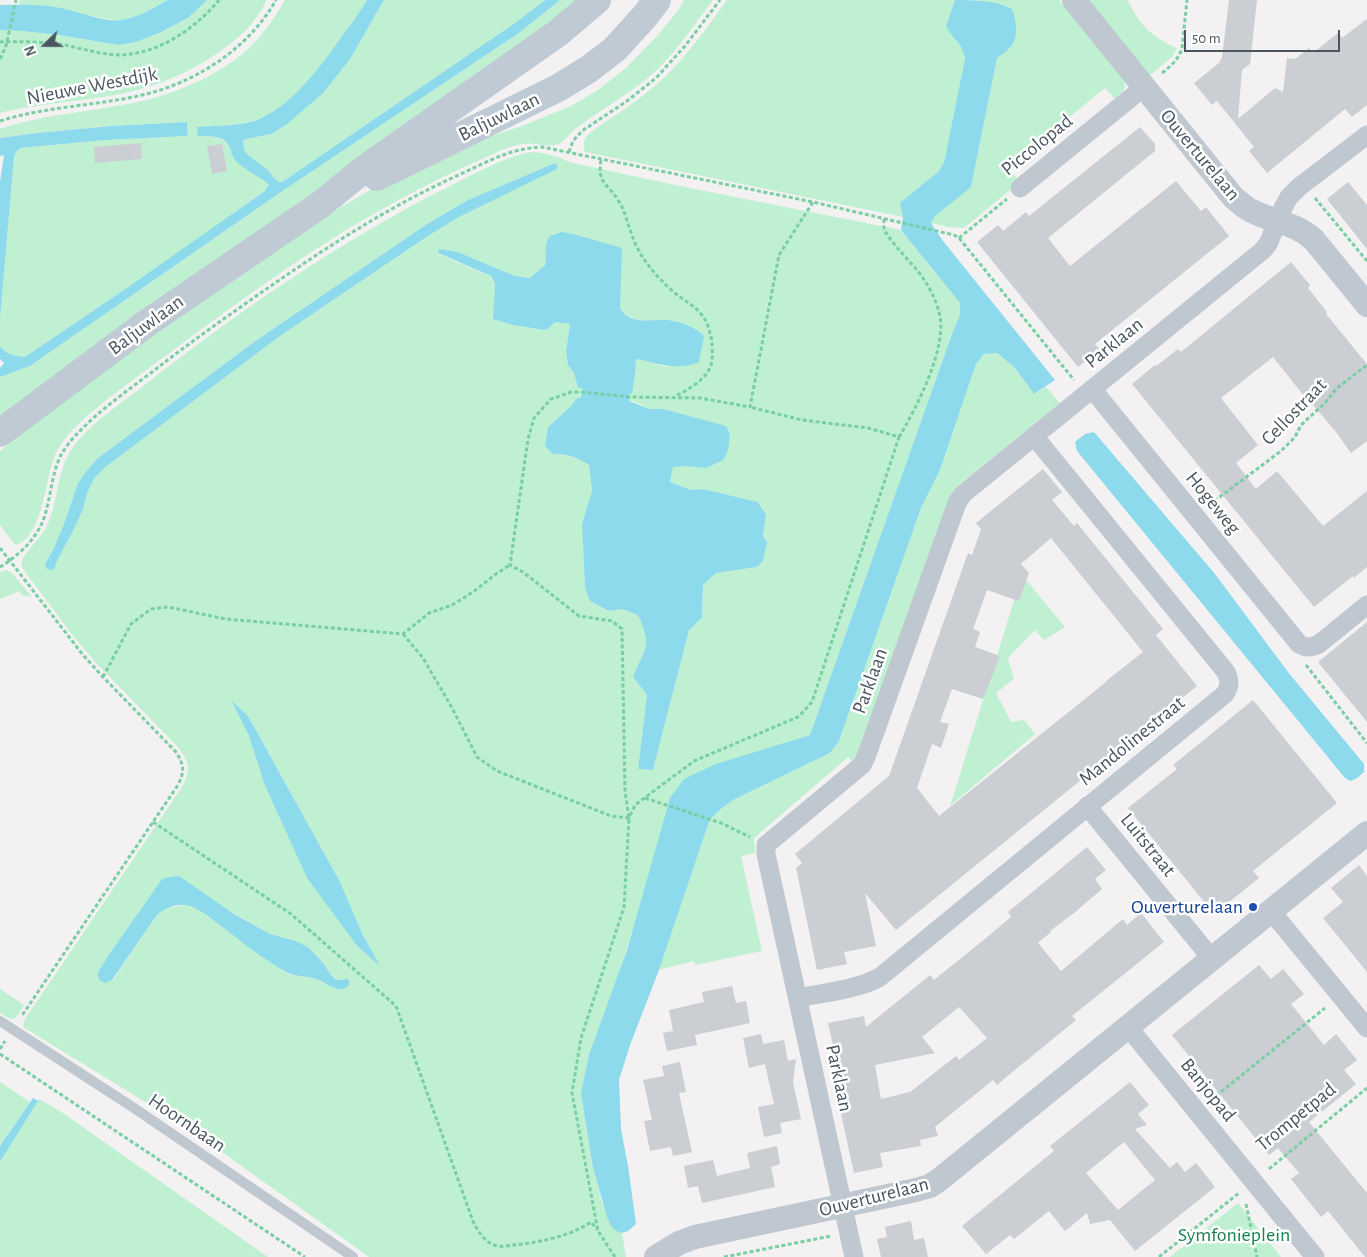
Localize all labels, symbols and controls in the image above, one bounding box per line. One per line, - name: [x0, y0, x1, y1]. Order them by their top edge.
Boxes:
- north arrow: [20, 20, 70, 70]
- scale bar: [1187, 20, 1343, 52]
- text: 50 m: [1192, 31, 1221, 46]
- text: N: [23, 43, 39, 58]
- street label: Nieuwe Westdijk: [25, 62, 159, 110]
- street label: Baljuwlaan: [455, 87, 543, 147]
- street label: Ouverturelaan: [1155, 104, 1245, 206]
- street label: Piccolopad: [996, 109, 1078, 181]
- street label: Baljuwlaan: [104, 290, 188, 360]
- street label: Parklaan: [1080, 312, 1148, 374]
- street label: Cellostraat: [1256, 374, 1332, 450]
- street label: Hogeweg: [1180, 467, 1246, 539]
- street label: Parklaan: [847, 645, 893, 717]
- street label: Mandolinestraat: [1074, 691, 1190, 791]
- street label: Luitstraat: [1115, 808, 1181, 882]
- place label: Ouverturelaan: [1131, 895, 1243, 919]
- marker: Ouverturelaan: [1247, 901, 1259, 913]
- street label: Parklaan: [820, 1042, 858, 1114]
- street label: Banjopad: [1175, 1053, 1241, 1127]
- street label: Trompetpad: [1251, 1077, 1341, 1157]
- street label: Hoornbaan: [144, 1088, 230, 1158]
- street label: Ouverturelaan: [817, 1172, 931, 1222]
- park label: Symfonieplein: [1178, 1223, 1290, 1247]

